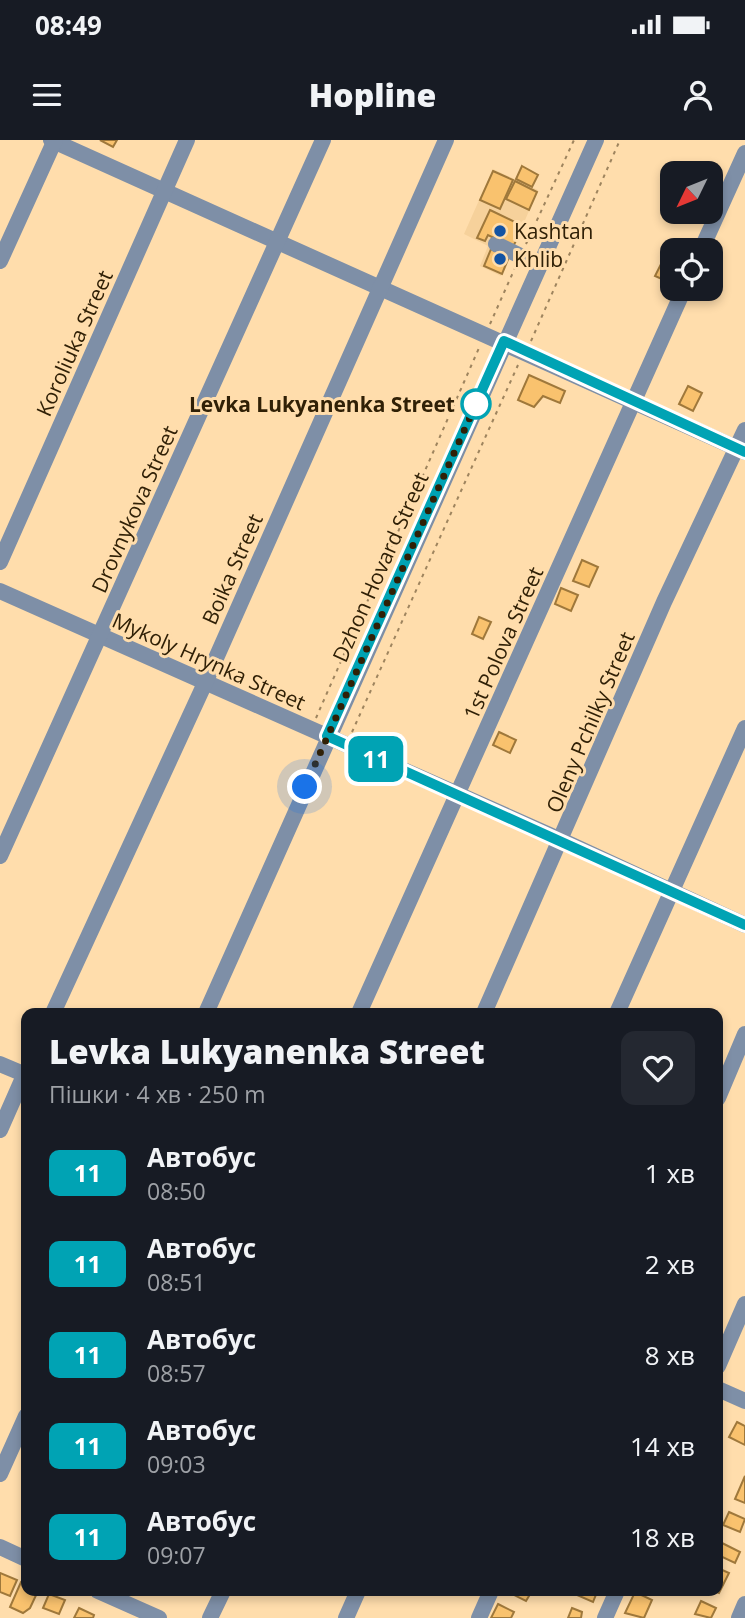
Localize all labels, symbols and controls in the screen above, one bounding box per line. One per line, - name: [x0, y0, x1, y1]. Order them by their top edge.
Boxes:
- text: 08:49: [35, 7, 102, 43]
- text: Hopline: [309, 73, 436, 116]
- icon: menu: [28, 76, 66, 114]
- icon: person: [679, 76, 717, 114]
- north arrow: [660, 161, 723, 224]
- map controls: [660, 161, 723, 301]
- place label: Kashtan: [514, 217, 593, 245]
- marker: Kashtan: [492, 223, 508, 239]
- button: locate: [660, 238, 723, 301]
- place label: Khlib: [514, 245, 563, 273]
- marker: Khlib: [492, 251, 508, 267]
- street label: Koroliuka Street: [29, 266, 119, 420]
- marker: Levka Lukyanenka Street: [461, 389, 491, 419]
- place label: Levka Lukyanenka Street: [189, 390, 455, 418]
- street label: Drovnykova Street: [85, 421, 183, 597]
- street label: Dzhon Hovard Street: [326, 468, 434, 666]
- street label: Boika Street: [195, 509, 269, 629]
- street label: 1st Polova Street: [457, 562, 549, 724]
- street label: Mykoly Hrynka Street: [108, 606, 310, 716]
- street label: Oleny Pchilky Street: [539, 627, 641, 817]
- line badge: 11: [344, 736, 408, 782]
- text: 11: [362, 742, 390, 775]
- your location: [287, 769, 322, 804]
- text: Levka Lukyanenka Street: [49, 1029, 485, 1074]
- button: heart: [621, 1031, 695, 1105]
- text: Пішки · 4 хв · 250 m: [49, 1078, 266, 1110]
- text: Автобус: [147, 1139, 256, 1175]
- text: 1 хв: [645, 1155, 695, 1191]
- text: 11: [74, 1156, 101, 1189]
- text: 08:50: [147, 1175, 206, 1207]
- text: Автобус: [147, 1230, 256, 1266]
- text: 2 хв: [645, 1246, 695, 1282]
- text: 11: [74, 1247, 101, 1280]
- text: 08:51: [147, 1266, 206, 1298]
- text: Автобус: [147, 1321, 256, 1357]
- text: 8 хв: [645, 1337, 695, 1373]
- text: 11: [74, 1338, 101, 1371]
- text: 08:57: [147, 1357, 206, 1389]
- text: Автобус: [147, 1412, 256, 1448]
- text: 14 хв: [630, 1428, 695, 1464]
- text: 11: [74, 1429, 101, 1462]
- text: 09:03: [147, 1448, 206, 1480]
- text: Автобус: [147, 1503, 256, 1539]
- text: 18 хв: [630, 1519, 695, 1555]
- text: 11: [74, 1520, 101, 1553]
- text: 09:07: [147, 1539, 206, 1571]

